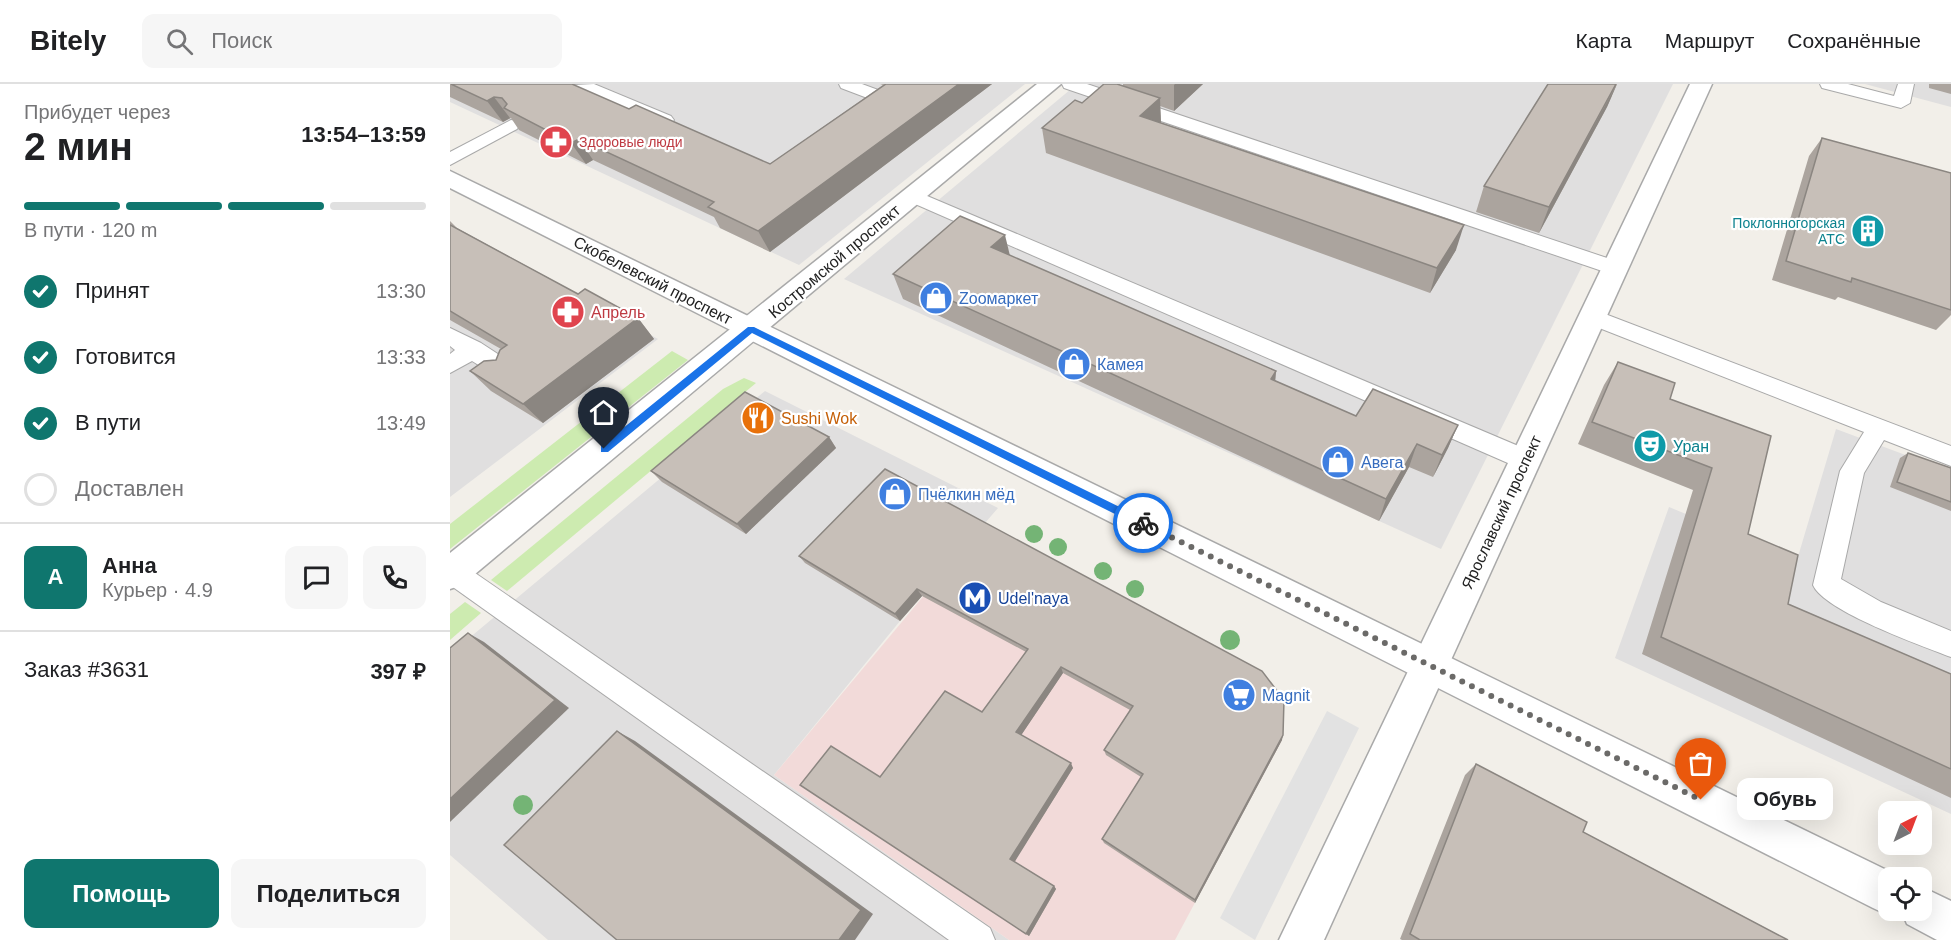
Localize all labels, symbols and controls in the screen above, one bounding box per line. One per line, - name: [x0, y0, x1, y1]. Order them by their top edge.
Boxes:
- search box: [142, 14, 562, 68]
- text: Bitely: [30, 25, 106, 56]
- icon: search: [163, 25, 196, 58]
- text: Поиск: [211, 28, 272, 53]
- text: Карта: [1576, 29, 1632, 52]
- text: Маршрут: [1665, 29, 1754, 52]
- text: Сохранённые: [1787, 29, 1921, 52]
- text: Прибудет через: [24, 101, 170, 123]
- text: 13:54–13:59: [301, 122, 426, 147]
- pharmacy icon: Здоровые люди: [538, 124, 574, 160]
- text: 2 мин: [24, 125, 133, 168]
- place label: Здоровые люди: [579, 134, 683, 150]
- street label: Костромской проспект: [765, 201, 904, 321]
- building icon: Поклонногорская АТС: [1850, 213, 1886, 249]
- place label: Поклонногорская АТС: [1732, 215, 1845, 247]
- text: В пути · 120 m: [24, 219, 157, 241]
- street label: Скобелевский проспект: [571, 233, 735, 328]
- icon: check: [24, 275, 57, 308]
- text: Принят: [75, 278, 149, 303]
- text: 13:30: [376, 280, 426, 302]
- shop icon: Zooмаркет: [918, 280, 954, 316]
- place label: Zooмаркет: [959, 290, 1039, 307]
- pharmacy icon: Апрель: [550, 294, 586, 330]
- place label: Апрель: [591, 304, 645, 321]
- icon: check: [24, 341, 57, 374]
- text: Готовится: [75, 344, 176, 369]
- text: 13:33: [376, 346, 426, 368]
- shop icon: Камея: [1056, 346, 1092, 382]
- place label: Камея: [1097, 356, 1144, 373]
- pin: [578, 387, 629, 449]
- icon: home: [587, 396, 620, 429]
- restaurant icon: Sushi Wok: [740, 400, 776, 436]
- icon: check: [24, 407, 57, 440]
- text: В пути: [75, 410, 141, 435]
- place label: Sushi Wok: [781, 410, 858, 427]
- text: 13:49: [376, 412, 426, 434]
- theatre icon: Уран: [1632, 428, 1668, 464]
- street label: Ярославский проспект: [1458, 432, 1545, 592]
- place label: Уран: [1673, 438, 1709, 455]
- shop icon: Авега: [1320, 444, 1356, 480]
- place label: Авега: [1361, 454, 1403, 471]
- text: Доставлен: [75, 476, 184, 501]
- shop icon: Пчёлкин мёд: [877, 476, 913, 512]
- place label: Пчёлкин мёд: [918, 486, 1015, 503]
- courier: [1113, 493, 1173, 553]
- icon: bike: [1127, 507, 1160, 540]
- button: chat: [285, 546, 348, 609]
- button: phone: [363, 546, 426, 609]
- text: Анна: [102, 553, 157, 578]
- text: А: [48, 564, 63, 589]
- text: Курьер · 4.9: [102, 579, 213, 601]
- metro station icon: Udel'naya: [957, 580, 993, 616]
- place label: Udel'naya: [998, 590, 1069, 607]
- text: Заказ #3631: [24, 657, 149, 682]
- text: 397 ₽: [370, 659, 426, 684]
- supermarket icon: Magnit: [1221, 677, 1257, 713]
- place label: Magnit: [1262, 687, 1311, 704]
- pin: [1675, 738, 1726, 800]
- icon: bag: [1684, 747, 1717, 780]
- callout: Обувь: [1737, 779, 1833, 821]
- text: Обувь: [1753, 788, 1817, 810]
- north arrow: [1878, 801, 1932, 855]
- map controls: [1878, 801, 1932, 921]
- button: Помощь: [24, 859, 219, 928]
- button: Поделиться: [231, 859, 426, 928]
- button: locate: [1878, 867, 1932, 921]

